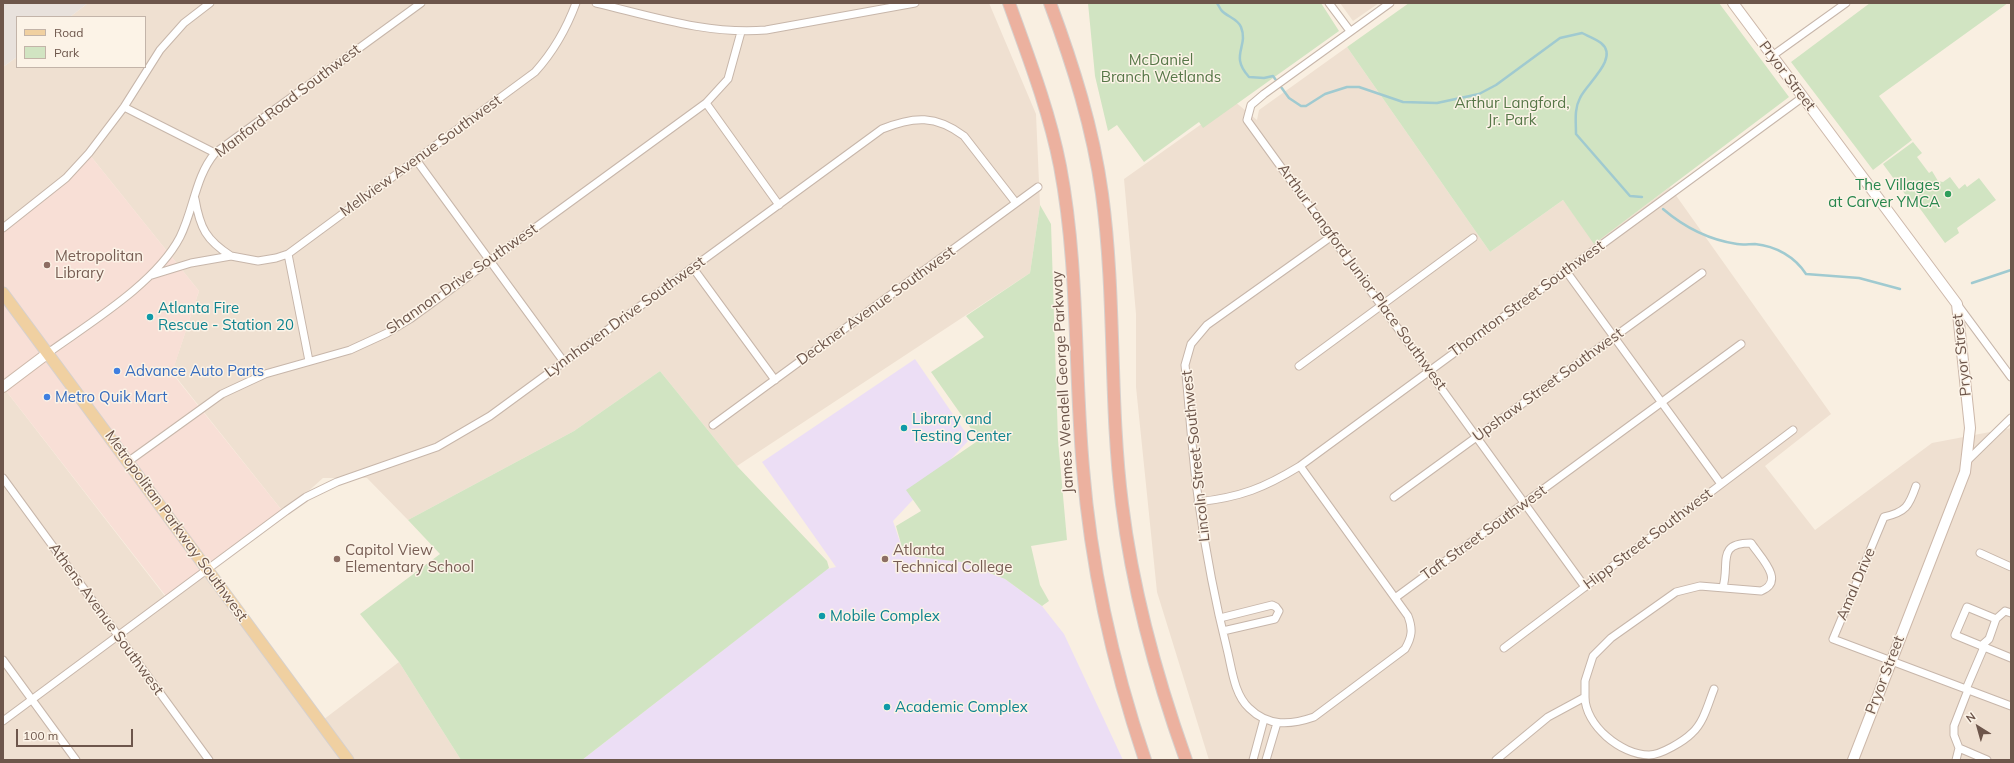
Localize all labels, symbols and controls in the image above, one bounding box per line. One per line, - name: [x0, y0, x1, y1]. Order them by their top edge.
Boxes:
- legend: [16, 16, 146, 68]
- text: Road: [54, 25, 83, 40]
- street label: Pryor Street: [1755, 38, 1819, 114]
- street label: Manford Road Southwest: [212, 40, 364, 162]
- text: Park: [54, 45, 79, 60]
- park label: McDaniel Branch Wetlands: [1101, 51, 1221, 86]
- street label: Mellview Avenue Southwest: [337, 91, 505, 221]
- park label: Arthur Langford, Jr. Park: [1454, 94, 1570, 129]
- street label: Arthur Langford Junior Place Southwest: [1274, 160, 1450, 394]
- place label: The Villages at Carver YMCA: [1828, 176, 1940, 211]
- marker: The Villages at Carver YMCA: [1943, 189, 1953, 199]
- street label: Shannon Drive Southwest: [383, 220, 541, 338]
- street label: Thornton Street Southwest: [1446, 237, 1608, 361]
- street label: Deckner Avenue Southwest: [793, 243, 959, 369]
- place label: Metropolitan Library: [55, 247, 143, 282]
- street label: Lynnhaven Drive Southwest: [541, 253, 709, 381]
- marker: Metropolitan Library: [42, 260, 52, 270]
- street label: James Wendell George Parkway: [1048, 270, 1078, 494]
- place label: Atlanta Fire Rescue - Station 20: [158, 299, 294, 334]
- marker: Atlanta Fire Rescue - Station 20: [145, 312, 155, 322]
- street label: Pryor Street: [1949, 313, 1975, 397]
- street label: Upshaw Street Southwest: [1469, 324, 1627, 446]
- place label: Advance Auto Parts: [125, 362, 264, 380]
- marker: Advance Auto Parts: [112, 366, 122, 376]
- street label: Lincoln Street Southwest: [1178, 369, 1214, 543]
- place label: Metro Quik Mart: [55, 388, 168, 406]
- marker: Metro Quik Mart: [42, 392, 52, 402]
- place label: Library and Testing Center: [912, 410, 1011, 445]
- marker: Library and Testing Center: [899, 423, 909, 433]
- street label: Metropolitan Parkway Southwest: [101, 427, 251, 625]
- street label: Taft Street Southwest: [1418, 482, 1550, 584]
- street label: Hipp Street Southwest: [1580, 485, 1716, 593]
- street label: Athens Avenue Southwest: [45, 539, 167, 699]
- place label: Capitol View Elementary School: [345, 541, 474, 576]
- place label: Atlanta Technical College: [893, 541, 1012, 576]
- street label: Amal Drive: [1833, 545, 1879, 623]
- marker: Capitol View Elementary School: [332, 554, 342, 564]
- marker: Atlanta Technical College: [880, 554, 890, 564]
- place label: Mobile Complex: [830, 607, 940, 625]
- marker: Mobile Complex: [817, 611, 827, 621]
- street label: Pryor Street: [1862, 633, 1908, 717]
- place label: Academic Complex: [895, 698, 1028, 716]
- marker: Academic Complex: [882, 702, 892, 712]
- north arrow: [1958, 707, 1998, 747]
- text: N: [1963, 709, 1978, 726]
- scale bar: [18, 721, 135, 747]
- text: 100 m: [23, 728, 58, 743]

